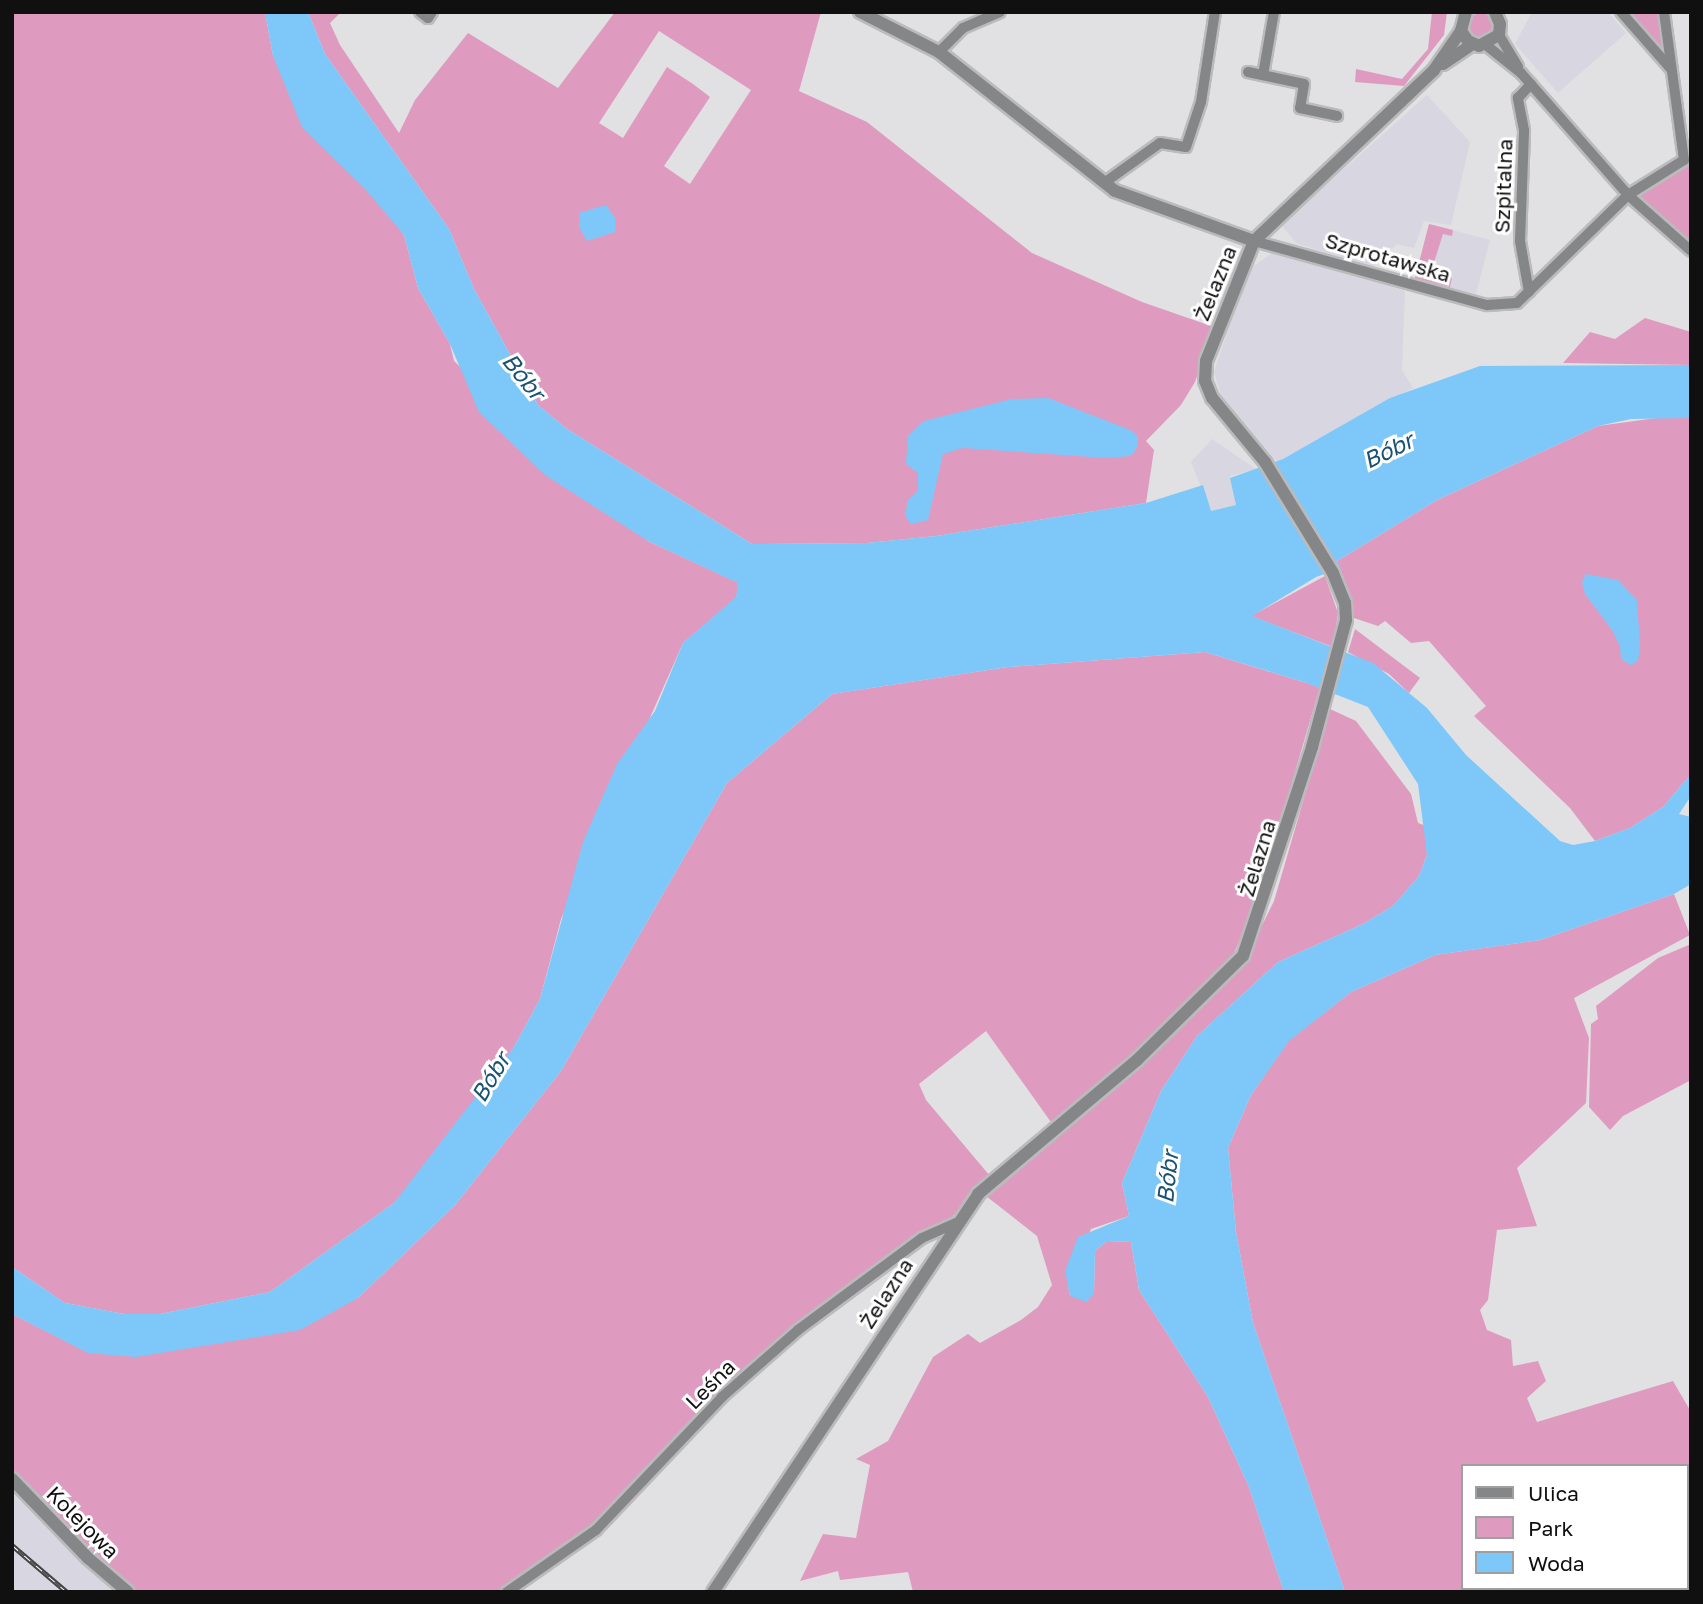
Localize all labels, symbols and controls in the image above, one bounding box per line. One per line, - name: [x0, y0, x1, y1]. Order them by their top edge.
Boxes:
- street label: Szpitalna: [1489, 138, 1517, 234]
- street label: Szprotawska: [1322, 227, 1454, 287]
- street label: Żelazna: [1189, 242, 1241, 324]
- water label: Bóbr: [497, 347, 551, 405]
- water label: Bóbr: [1358, 426, 1418, 474]
- street label: Żelazna: [1233, 817, 1281, 899]
- water label: Bóbr: [465, 1047, 515, 1107]
- water label: Bóbr: [1151, 1150, 1183, 1204]
- street label: Żelazna: [854, 1253, 918, 1333]
- street label: Leśna: [680, 1354, 740, 1414]
- legend: [1462, 1464, 1689, 1590]
- text: Ulica: [1528, 1480, 1579, 1506]
- street label: Kolejowa: [42, 1481, 124, 1563]
- text: Park: [1528, 1515, 1573, 1541]
- text: Woda: [1528, 1550, 1585, 1576]

